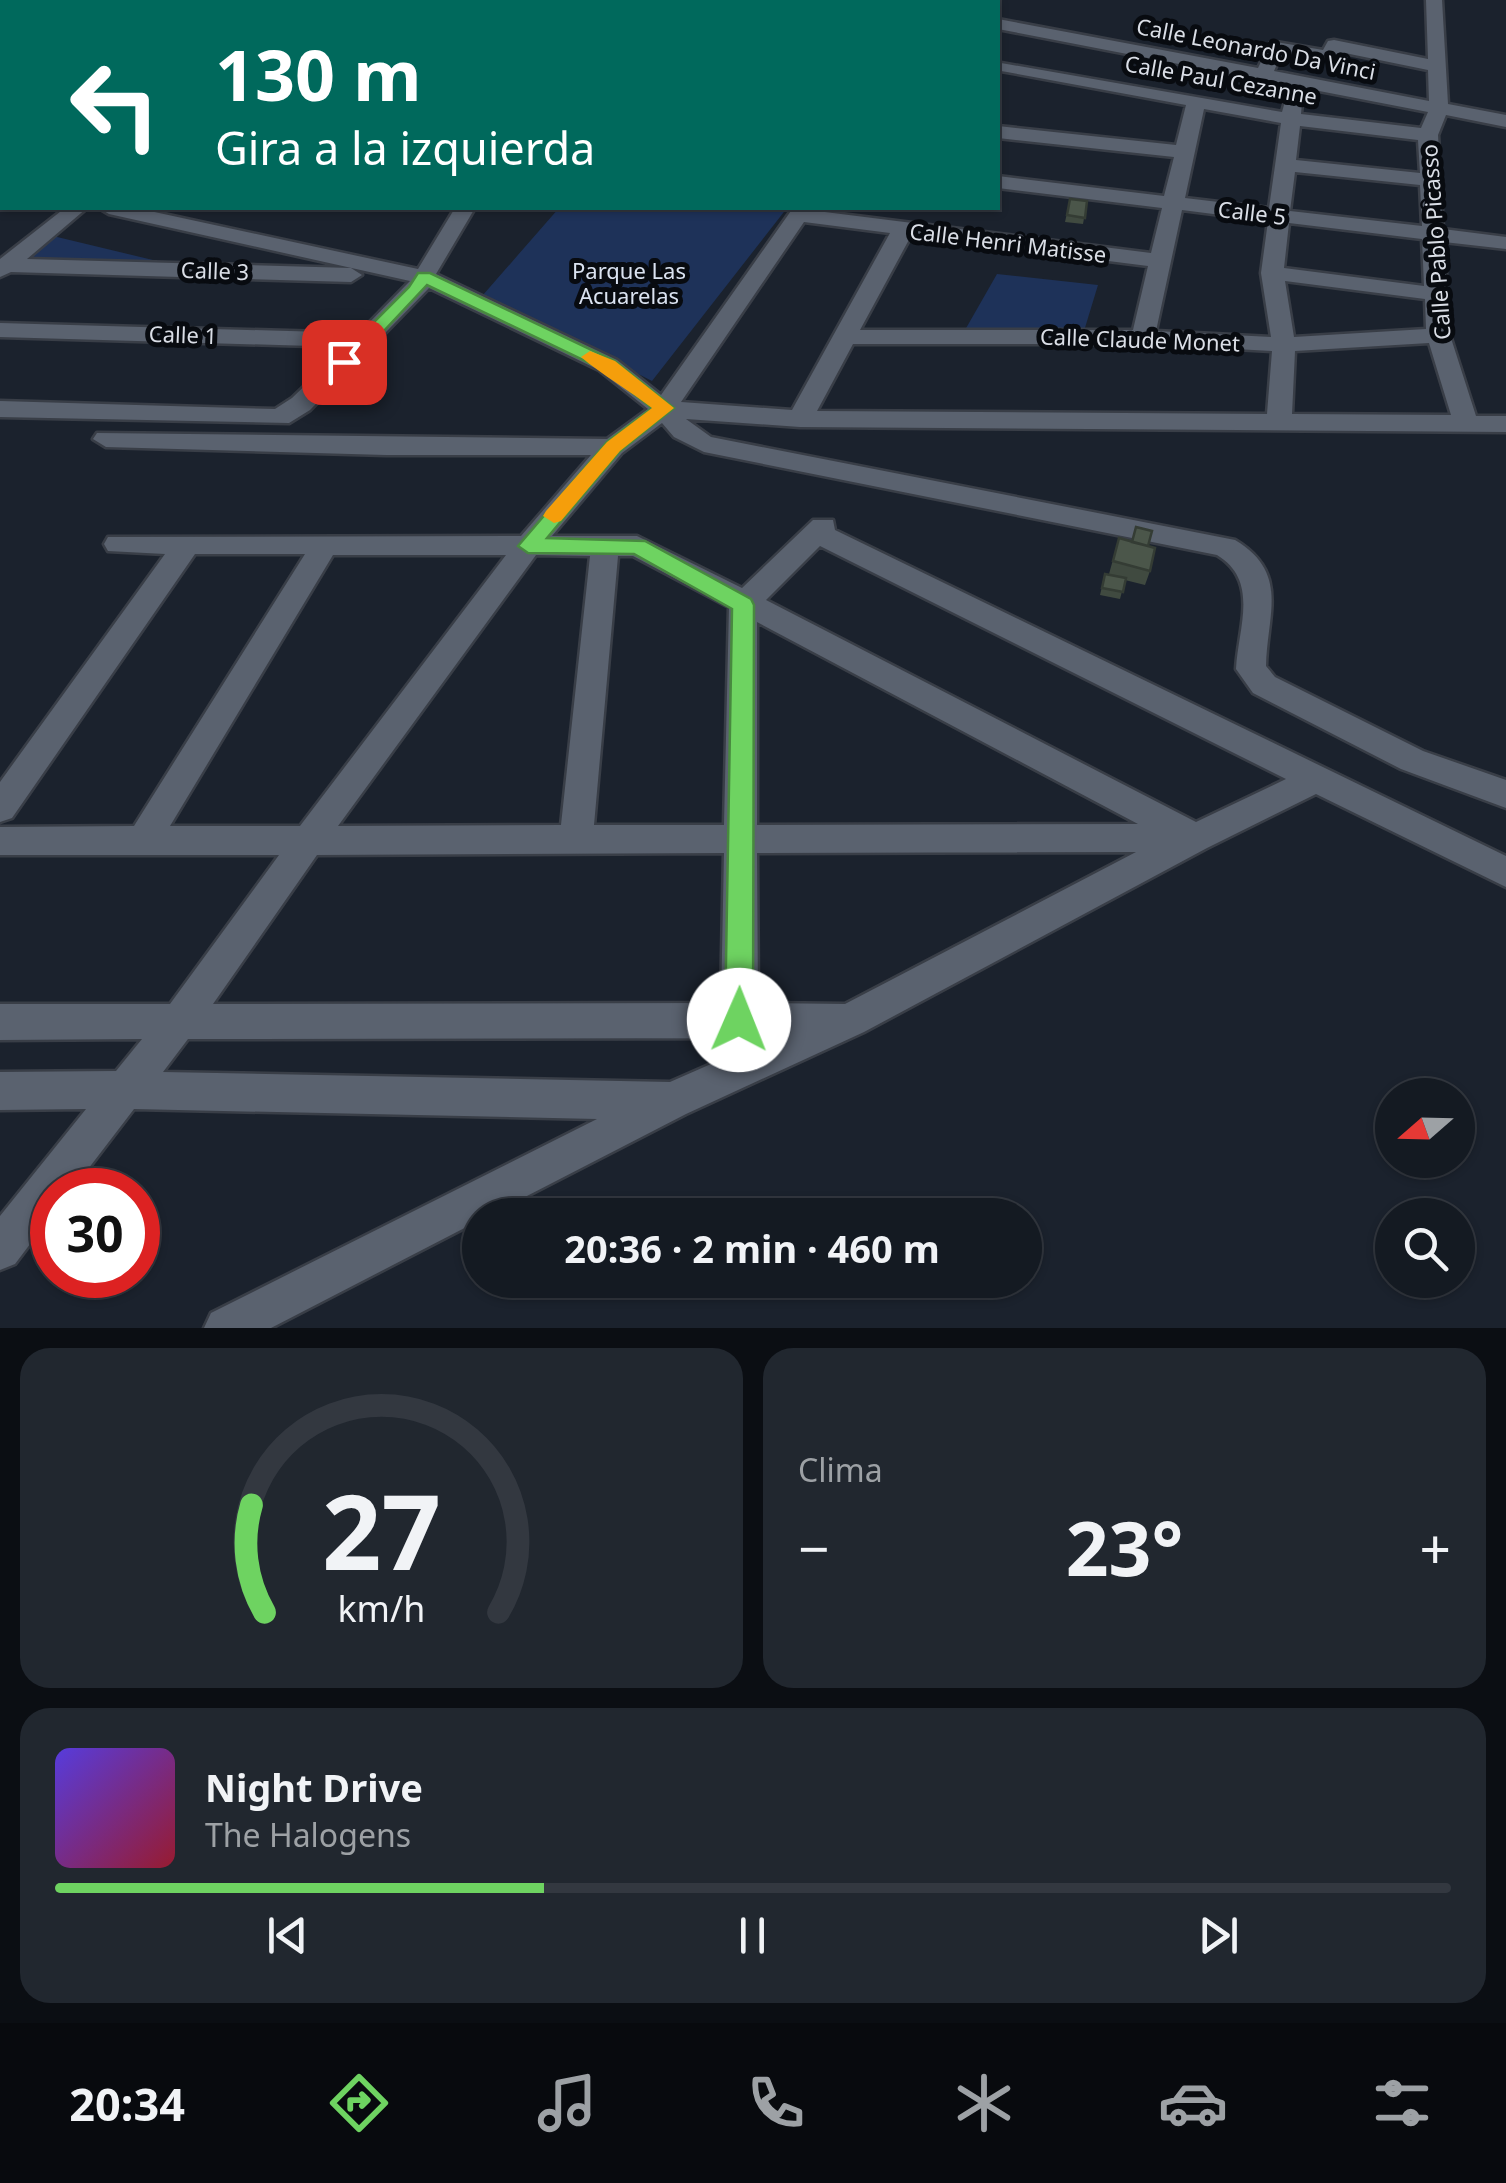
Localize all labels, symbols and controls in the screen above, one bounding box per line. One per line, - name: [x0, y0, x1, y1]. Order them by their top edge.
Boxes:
- street label: Calle Leonardo Da Vinci: [1134, 10, 1378, 86]
- text: 130 m: [215, 26, 422, 122]
- icon: left: [50, 40, 180, 170]
- street label: Calle Paul Cezanne: [1123, 47, 1320, 111]
- text: Gira a la izquierda: [215, 117, 595, 178]
- street label: Calle Pablo Picasso: [1413, 143, 1457, 341]
- street label: Calle 5: [1216, 193, 1288, 231]
- street label: Calle Henri Matisse: [908, 215, 1108, 269]
- street label: Calle 3: [180, 254, 250, 286]
- park label: Parque Las Acuarelas: [572, 255, 686, 310]
- street label: Calle 1: [148, 318, 218, 350]
- pin: [302, 320, 387, 405]
- street label: Calle Claude Monet: [1040, 321, 1241, 357]
- icon: arrive: [317, 335, 372, 390]
- position arrow: [687, 968, 791, 1072]
- north arrow: [1375, 1078, 1475, 1178]
- map controls: [1375, 1078, 1475, 1298]
- speed limit sign: 30: [30, 1168, 160, 1298]
- button: search: [1375, 1198, 1475, 1298]
- text: 20:36 · 2 min · 460 m: [564, 1222, 940, 1274]
- text: Clima: [798, 1448, 883, 1491]
- text: 27: [322, 1459, 441, 1600]
- text: 23°: [1066, 1496, 1183, 1598]
- text: −: [798, 1510, 829, 1585]
- text: +: [1420, 1510, 1451, 1585]
- text: km/h: [338, 1584, 425, 1632]
- text: Night Drive: [205, 1761, 423, 1813]
- text: The Halogens: [205, 1813, 411, 1856]
- icon: previous: [260, 1908, 315, 1963]
- icon: pause: [725, 1908, 780, 1963]
- icon: next: [1191, 1908, 1246, 1963]
- icon: directions: [324, 2068, 394, 2138]
- icon: music: [532, 2068, 602, 2138]
- icon: phone: [741, 2068, 811, 2138]
- icon: climate: [949, 2068, 1019, 2138]
- icon: car: [1158, 2068, 1228, 2138]
- icon: filters: [1367, 2068, 1437, 2138]
- text: 20:34: [69, 2073, 185, 2134]

